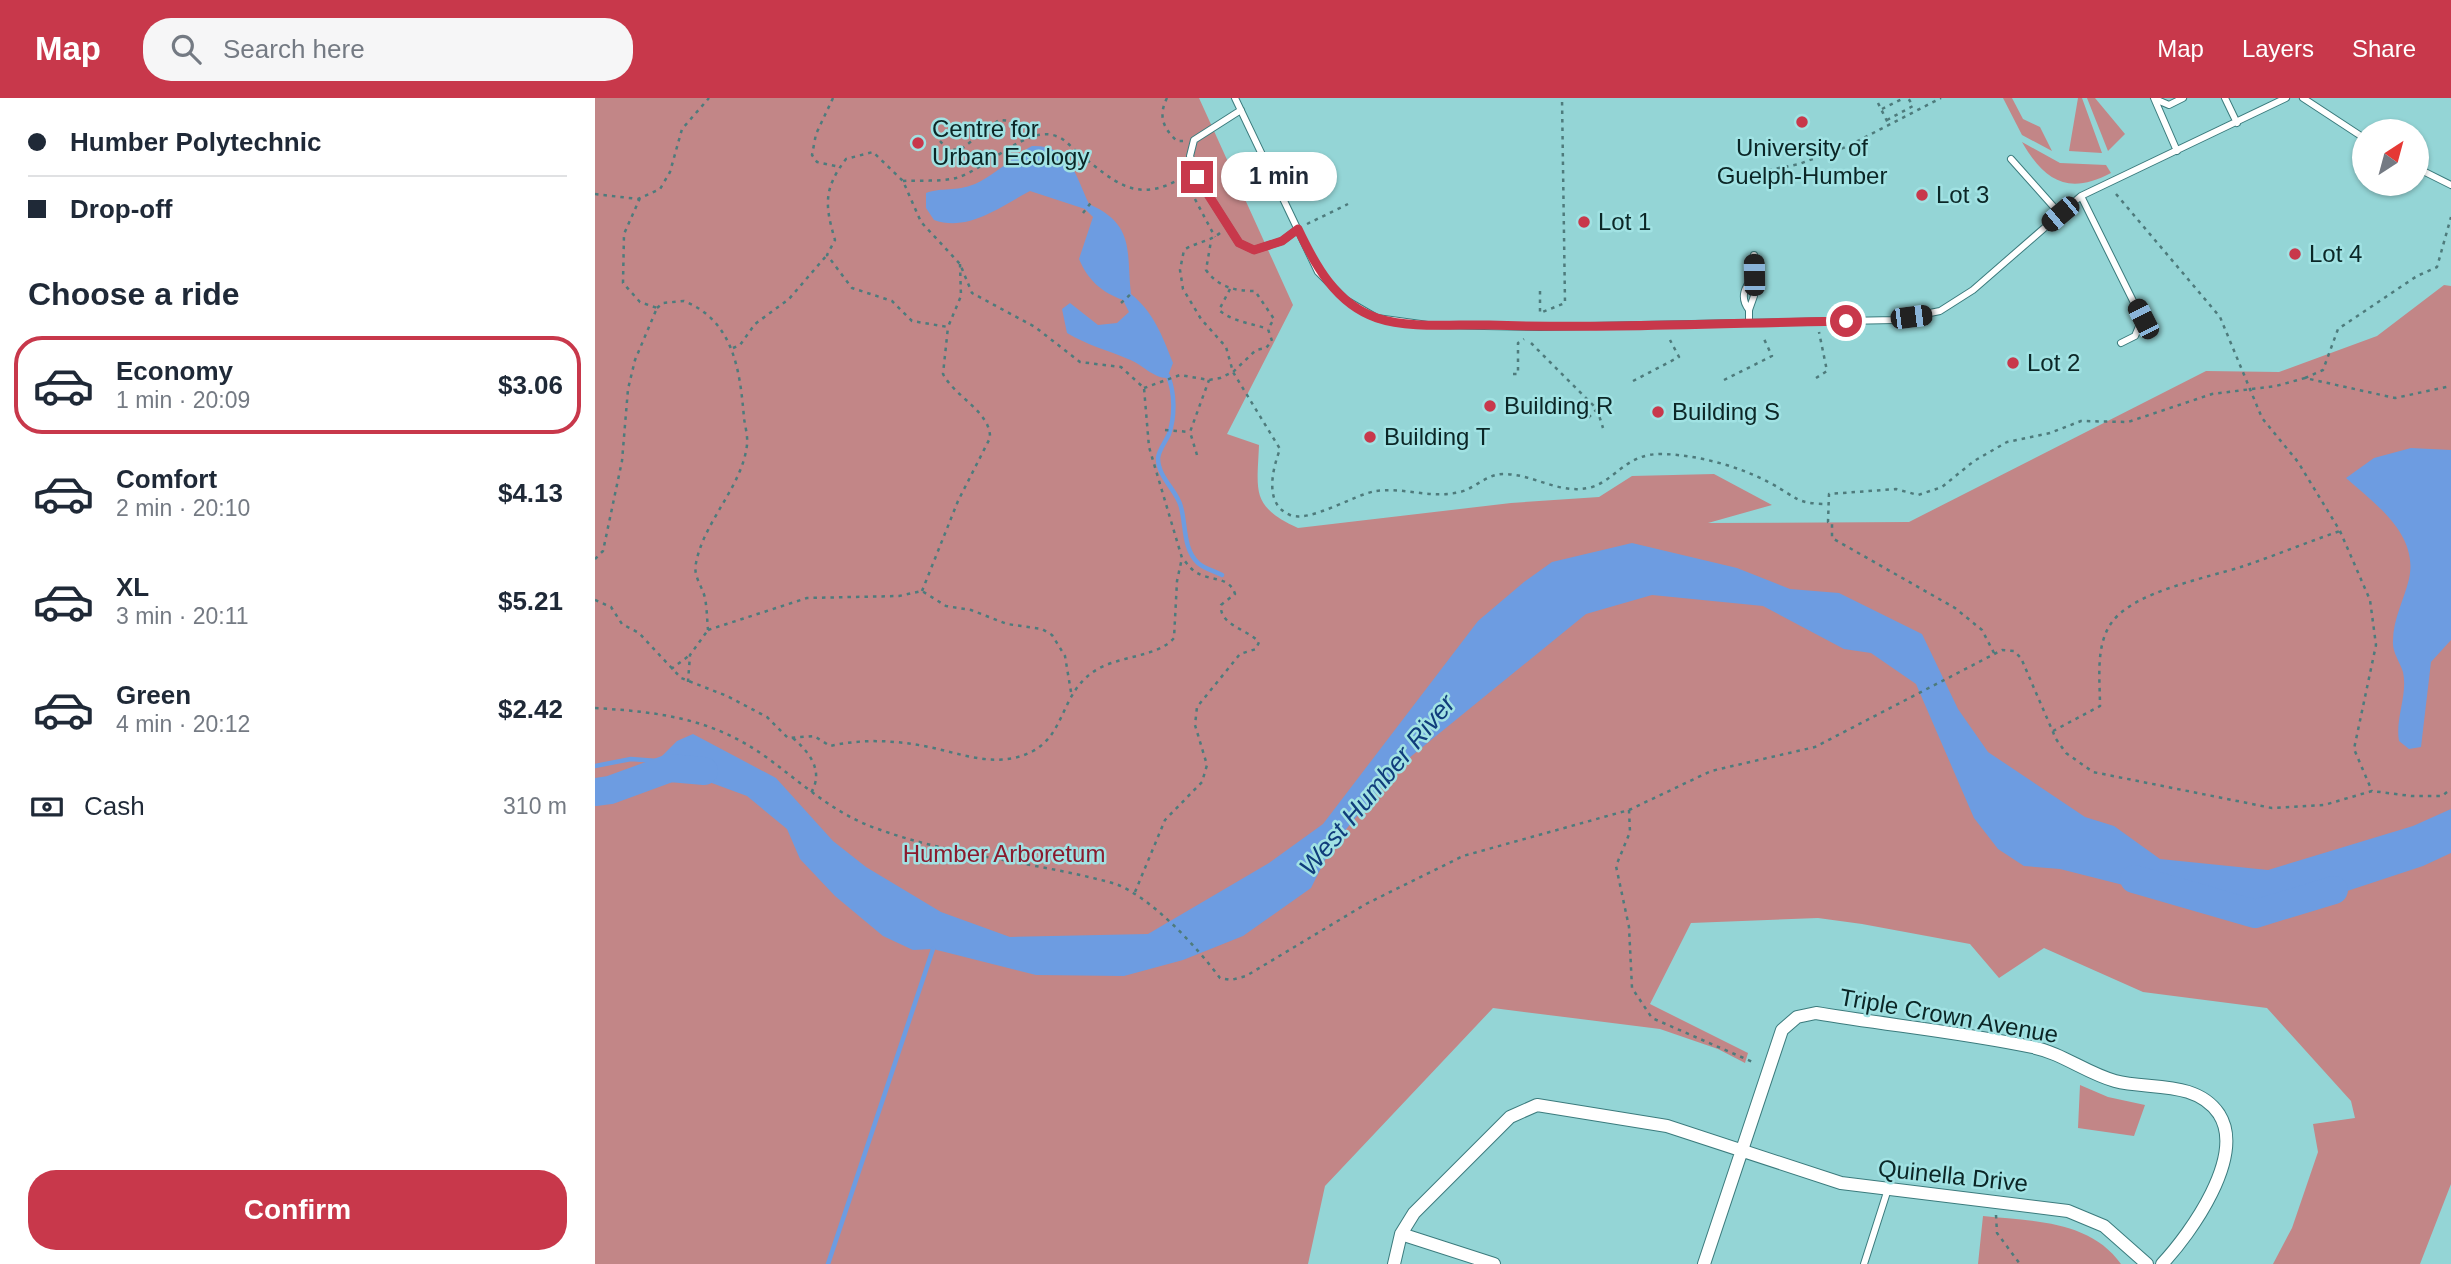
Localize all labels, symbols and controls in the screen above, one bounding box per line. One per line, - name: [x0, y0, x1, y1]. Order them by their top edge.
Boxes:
- search box: [143, 18, 633, 81]
- text: Map: [35, 30, 101, 67]
- icon: search: [167, 30, 205, 68]
- text: Search here: [223, 34, 365, 64]
- text: Map: [2157, 35, 2204, 62]
- text: Layers: [2242, 35, 2314, 62]
- text: Share: [2352, 35, 2416, 62]
- marker: University of Guelph-Humber: [1794, 114, 1810, 130]
- place label: Centre for Urban Ecology: [932, 115, 1089, 170]
- north arrow: [2352, 119, 2429, 196]
- map controls: [2352, 119, 2429, 196]
- text: Humber Polytechnic: [70, 127, 321, 157]
- place label: University of Guelph-Humber: [1717, 134, 1887, 189]
- marker: Centre for Urban Ecology: [910, 135, 926, 151]
- callout: 1 min: [1221, 153, 1337, 202]
- route end: [1181, 161, 1213, 193]
- text: 1 min: [1249, 163, 1309, 189]
- place label: Lot 3: [1936, 181, 1989, 208]
- marker: Lot 3: [1914, 187, 1930, 203]
- car: [2038, 192, 2083, 236]
- text: Drop-off: [70, 194, 173, 224]
- place label: Lot 1: [1598, 208, 1651, 235]
- marker: Lot 1: [1576, 214, 1592, 230]
- place label: Lot 4: [2309, 240, 2362, 267]
- marker: Lot 4: [2287, 246, 2303, 262]
- car: [1744, 254, 1765, 296]
- text: Choose a ride: [28, 276, 240, 312]
- car: [2125, 296, 2162, 342]
- car: [1889, 304, 1934, 330]
- route start: [1830, 305, 1862, 337]
- place label: Lot 2: [2027, 349, 2080, 376]
- icon: car: [32, 354, 95, 417]
- marker: Lot 2: [2005, 355, 2021, 371]
- text: Economy: [116, 356, 233, 386]
- text: $3.06: [498, 370, 563, 400]
- text: 1 min · 20:09: [116, 387, 250, 413]
- place label: Building R: [1504, 392, 1613, 419]
- marker: Building R: [1482, 398, 1498, 414]
- place label: Building S: [1672, 398, 1780, 425]
- marker: Building S: [1650, 404, 1666, 420]
- place label: Building T: [1384, 423, 1491, 450]
- marker: Building T: [1362, 429, 1378, 445]
- icon: car: [32, 462, 95, 525]
- text: Comfort: [116, 464, 217, 494]
- text: $4.13: [498, 478, 563, 508]
- text: 2 min · 20:10: [116, 495, 250, 521]
- icon: car: [32, 570, 95, 633]
- text: XL: [116, 572, 149, 602]
- text: $5.21: [498, 586, 563, 616]
- text: 3 min · 20:11: [116, 603, 249, 629]
- icon: car: [32, 678, 95, 741]
- text: Green: [116, 680, 191, 710]
- water label: West Humber River: [1293, 688, 1462, 881]
- text: $2.42: [498, 694, 563, 724]
- text: 4 min · 20:12: [116, 711, 250, 737]
- icon: cash: [28, 788, 66, 826]
- text: Cash: [84, 791, 145, 821]
- text: 310 m: [503, 793, 567, 819]
- park label: Humber Arboretum: [903, 840, 1105, 867]
- street label: Triple Crown Avenue: [1838, 983, 2060, 1048]
- street label: Quinella Drive: [1877, 1154, 2029, 1197]
- button: Confirm: [28, 1170, 567, 1250]

